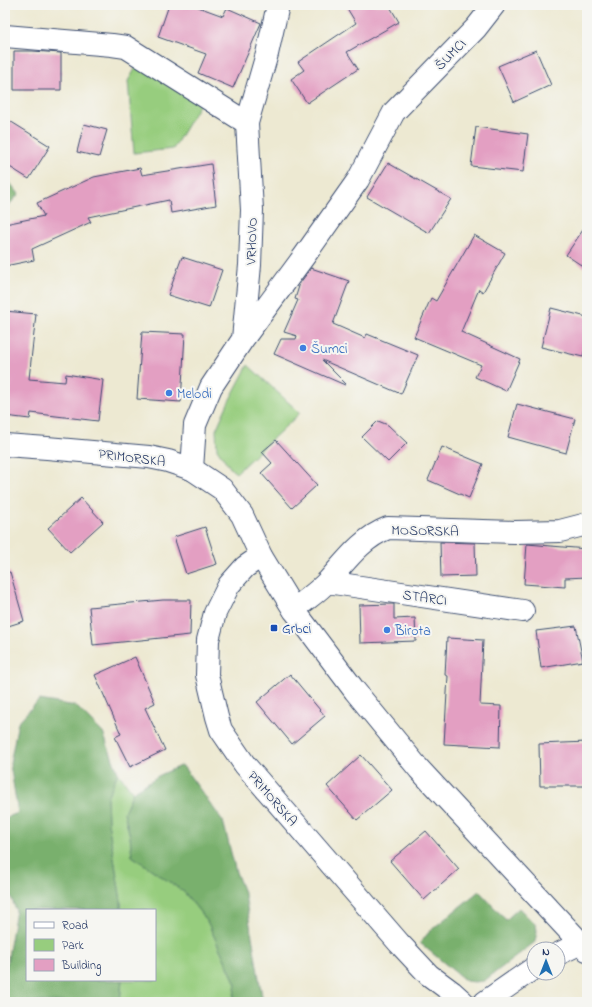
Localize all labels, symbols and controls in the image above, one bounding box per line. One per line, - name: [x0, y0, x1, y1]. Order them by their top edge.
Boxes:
- street label: ŠUMCI: [430, 34, 472, 76]
- street label: VRHOVO: [241, 217, 264, 266]
- place label: Šumci: [311, 339, 348, 360]
- marker: Šumci: [298, 343, 308, 353]
- place label: Melodi: [177, 384, 212, 405]
- marker: Melodi: [164, 388, 174, 398]
- street label: PRIMORSKA: [97, 444, 167, 473]
- street label: MOSORSKA: [391, 520, 459, 543]
- street label: STARCI: [401, 585, 448, 612]
- place label: Grbci: [282, 619, 311, 640]
- place label: Birota: [394, 621, 431, 642]
- marker: Grbci: [269, 623, 279, 633]
- marker: Birota: [382, 625, 392, 635]
- street label: PRIMORSKA: [242, 767, 302, 831]
- legend: [26, 909, 156, 981]
- text: Road: [62, 917, 88, 935]
- text: Park: [62, 937, 84, 955]
- north arrow: [526, 941, 566, 981]
- text: N: [542, 944, 550, 960]
- text: Building: [61, 957, 101, 976]

